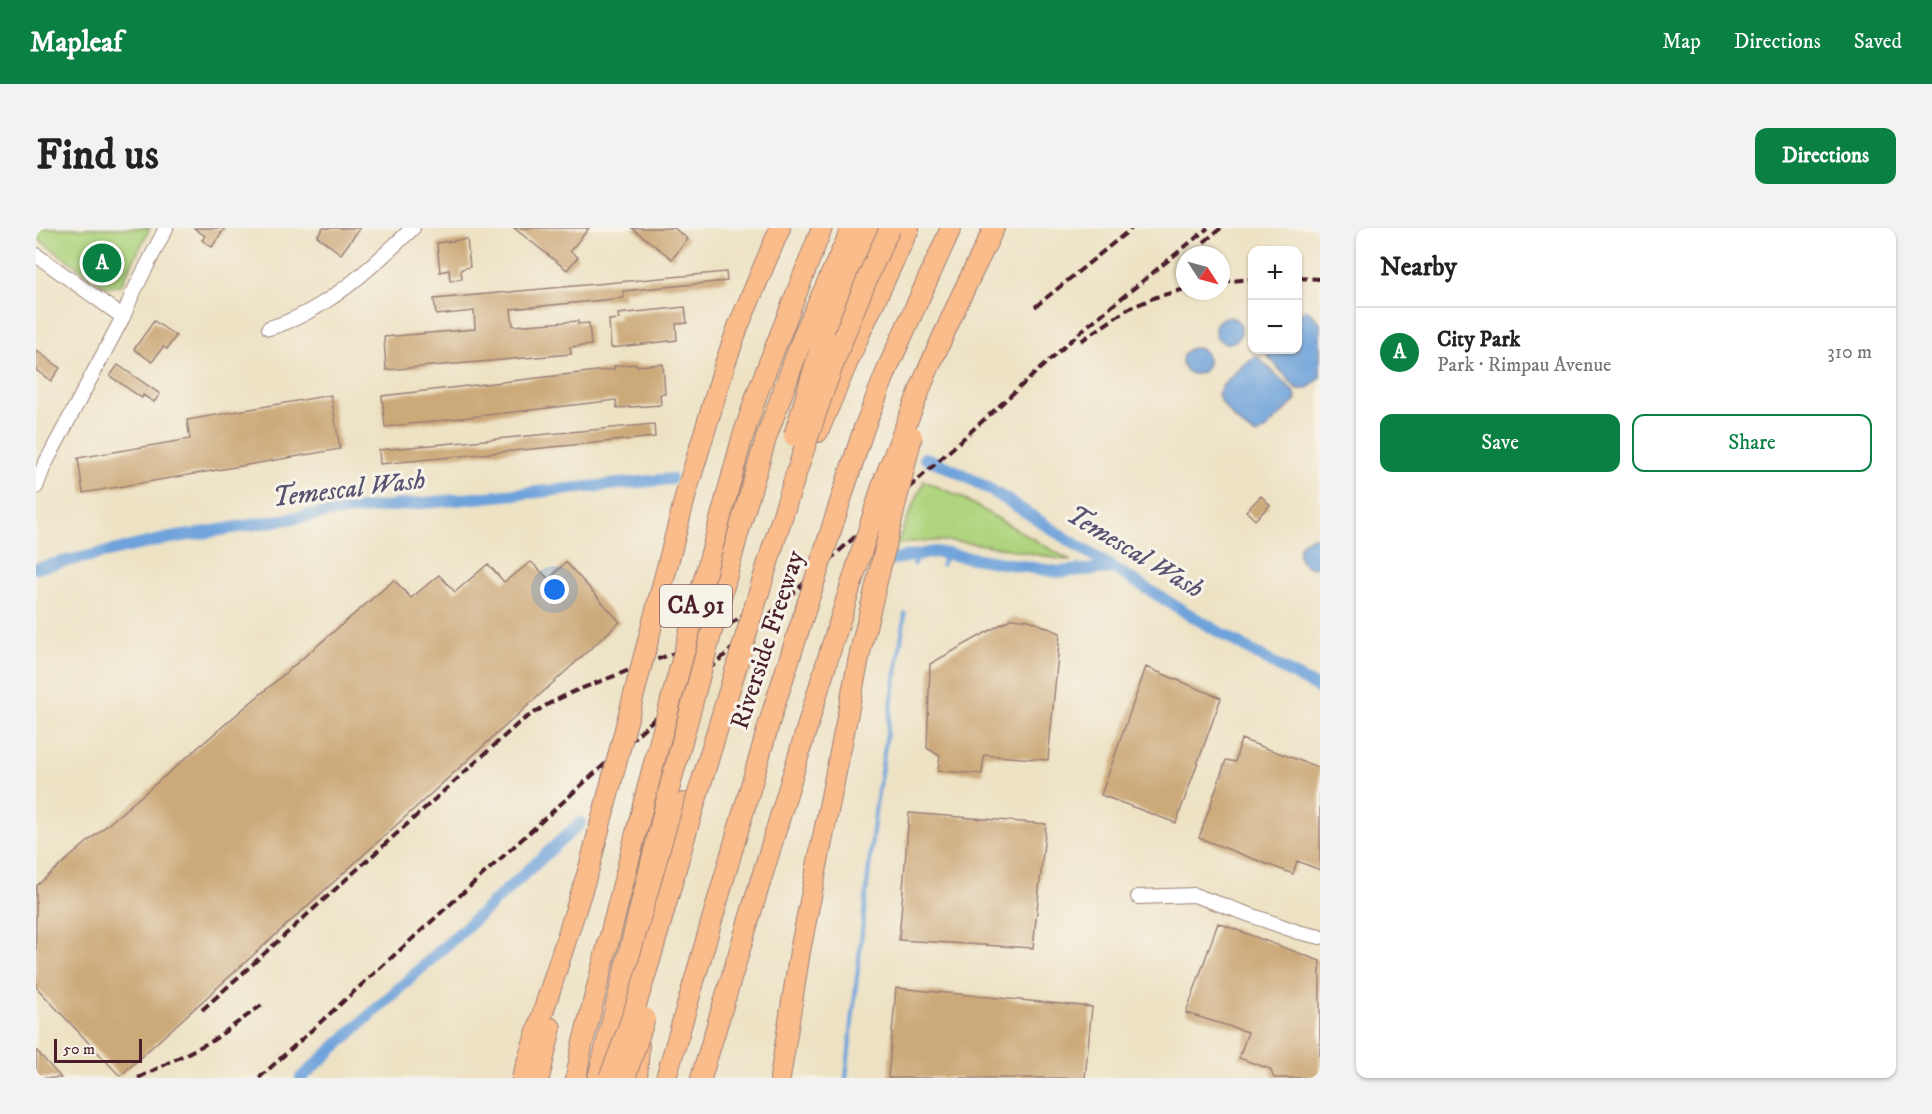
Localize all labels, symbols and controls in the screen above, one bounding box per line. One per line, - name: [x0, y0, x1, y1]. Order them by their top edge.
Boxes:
- text: Mapleaf: [30, 25, 122, 60]
- text: Map: [1662, 29, 1701, 55]
- text: Directions: [1734, 29, 1821, 55]
- text: Saved: [1854, 29, 1902, 55]
- button: Directions: [1755, 128, 1896, 184]
- text: Find us: [36, 130, 159, 182]
- pin: A: [82, 240, 122, 285]
- north arrow: [1176, 246, 1230, 300]
- map controls: [1248, 246, 1302, 354]
- button: +: [1248, 246, 1302, 300]
- text: Nearby: [1380, 251, 1457, 284]
- button: −: [1248, 300, 1302, 354]
- text: City Park: [1437, 326, 1520, 353]
- text: A: [1393, 340, 1406, 365]
- text: 310 m: [1827, 340, 1872, 365]
- text: Park · Rimpau Avenue: [1437, 353, 1611, 378]
- button: Save: [1380, 414, 1620, 472]
- button: Share: [1632, 414, 1872, 472]
- water label: Temescal Wash: [271, 463, 427, 515]
- water label: Temescal Wash: [1060, 498, 1210, 606]
- street label: Riverside Freeway: [724, 546, 813, 734]
- your location: [540, 575, 569, 604]
- road number: CA 91: [660, 585, 732, 627]
- scale bar: [54, 1036, 142, 1064]
- text: 50 m: [63, 1039, 95, 1059]

